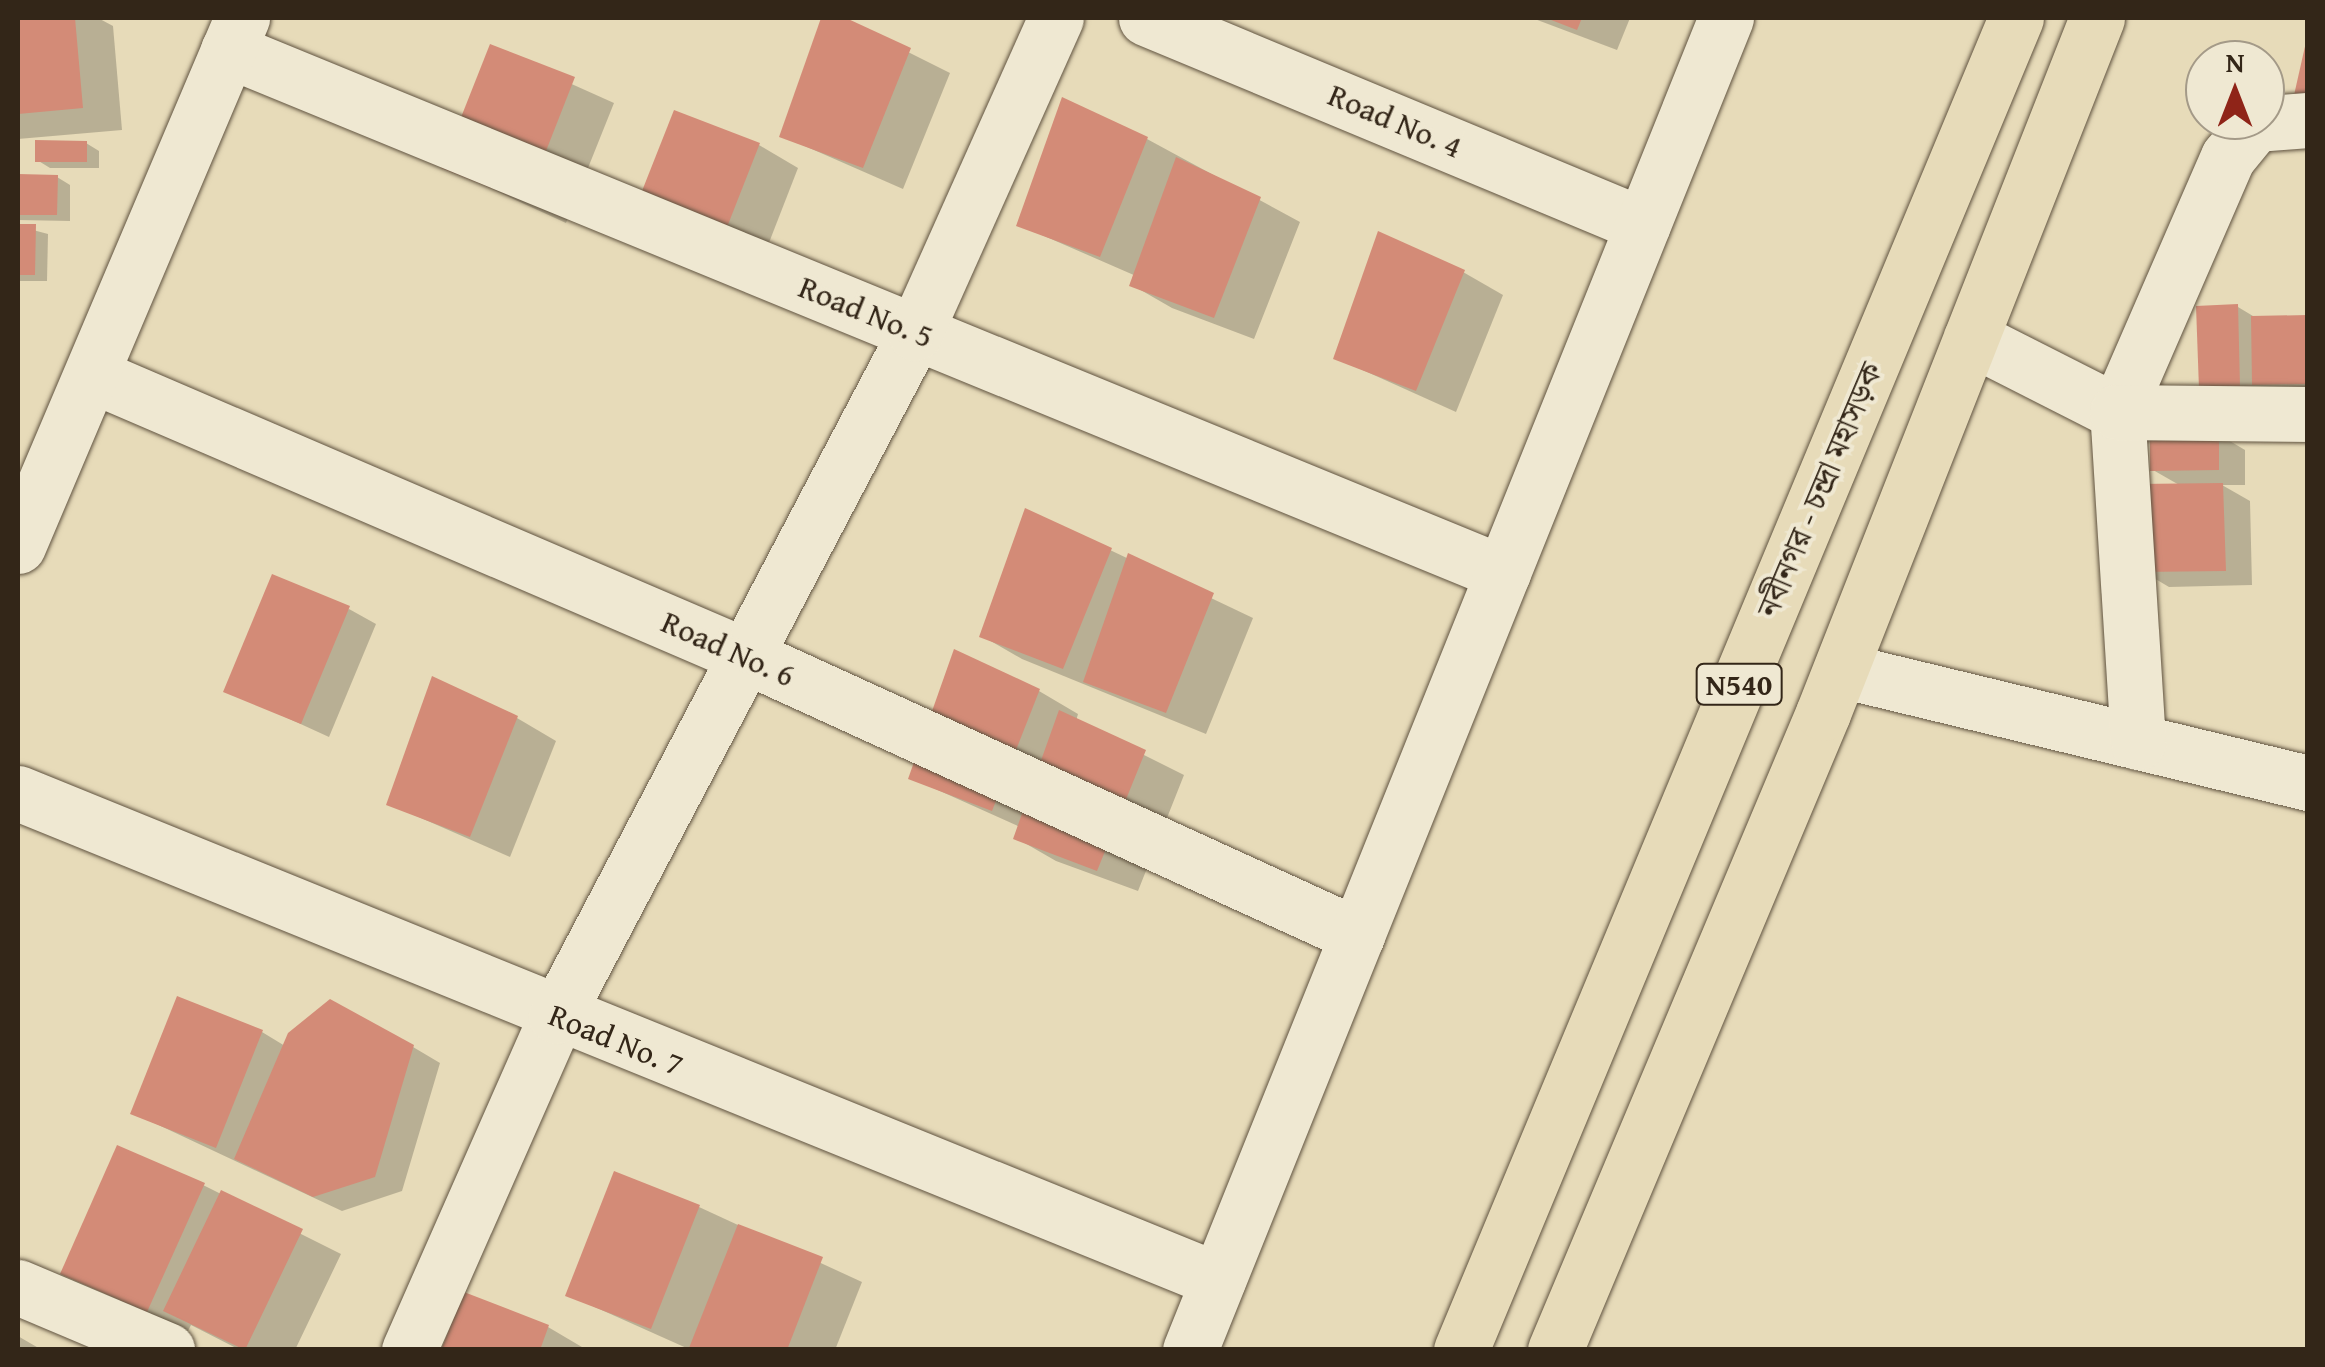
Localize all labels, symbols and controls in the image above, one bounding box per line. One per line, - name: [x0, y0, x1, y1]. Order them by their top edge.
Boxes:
- north arrow: [2185, 40, 2285, 140]
- text: N: [2226, 41, 2244, 82]
- street label: Road No. 4: [1322, 76, 1468, 166]
- street label: Road No. 5: [793, 268, 939, 356]
- street label: নবীনগর - চন্দ্রা মহাসড়ক: [1749, 357, 1891, 623]
- street label: Road No. 6: [656, 603, 800, 695]
- road number: N540: [1694, 659, 1784, 709]
- street label: Road No. 7: [543, 996, 689, 1084]

